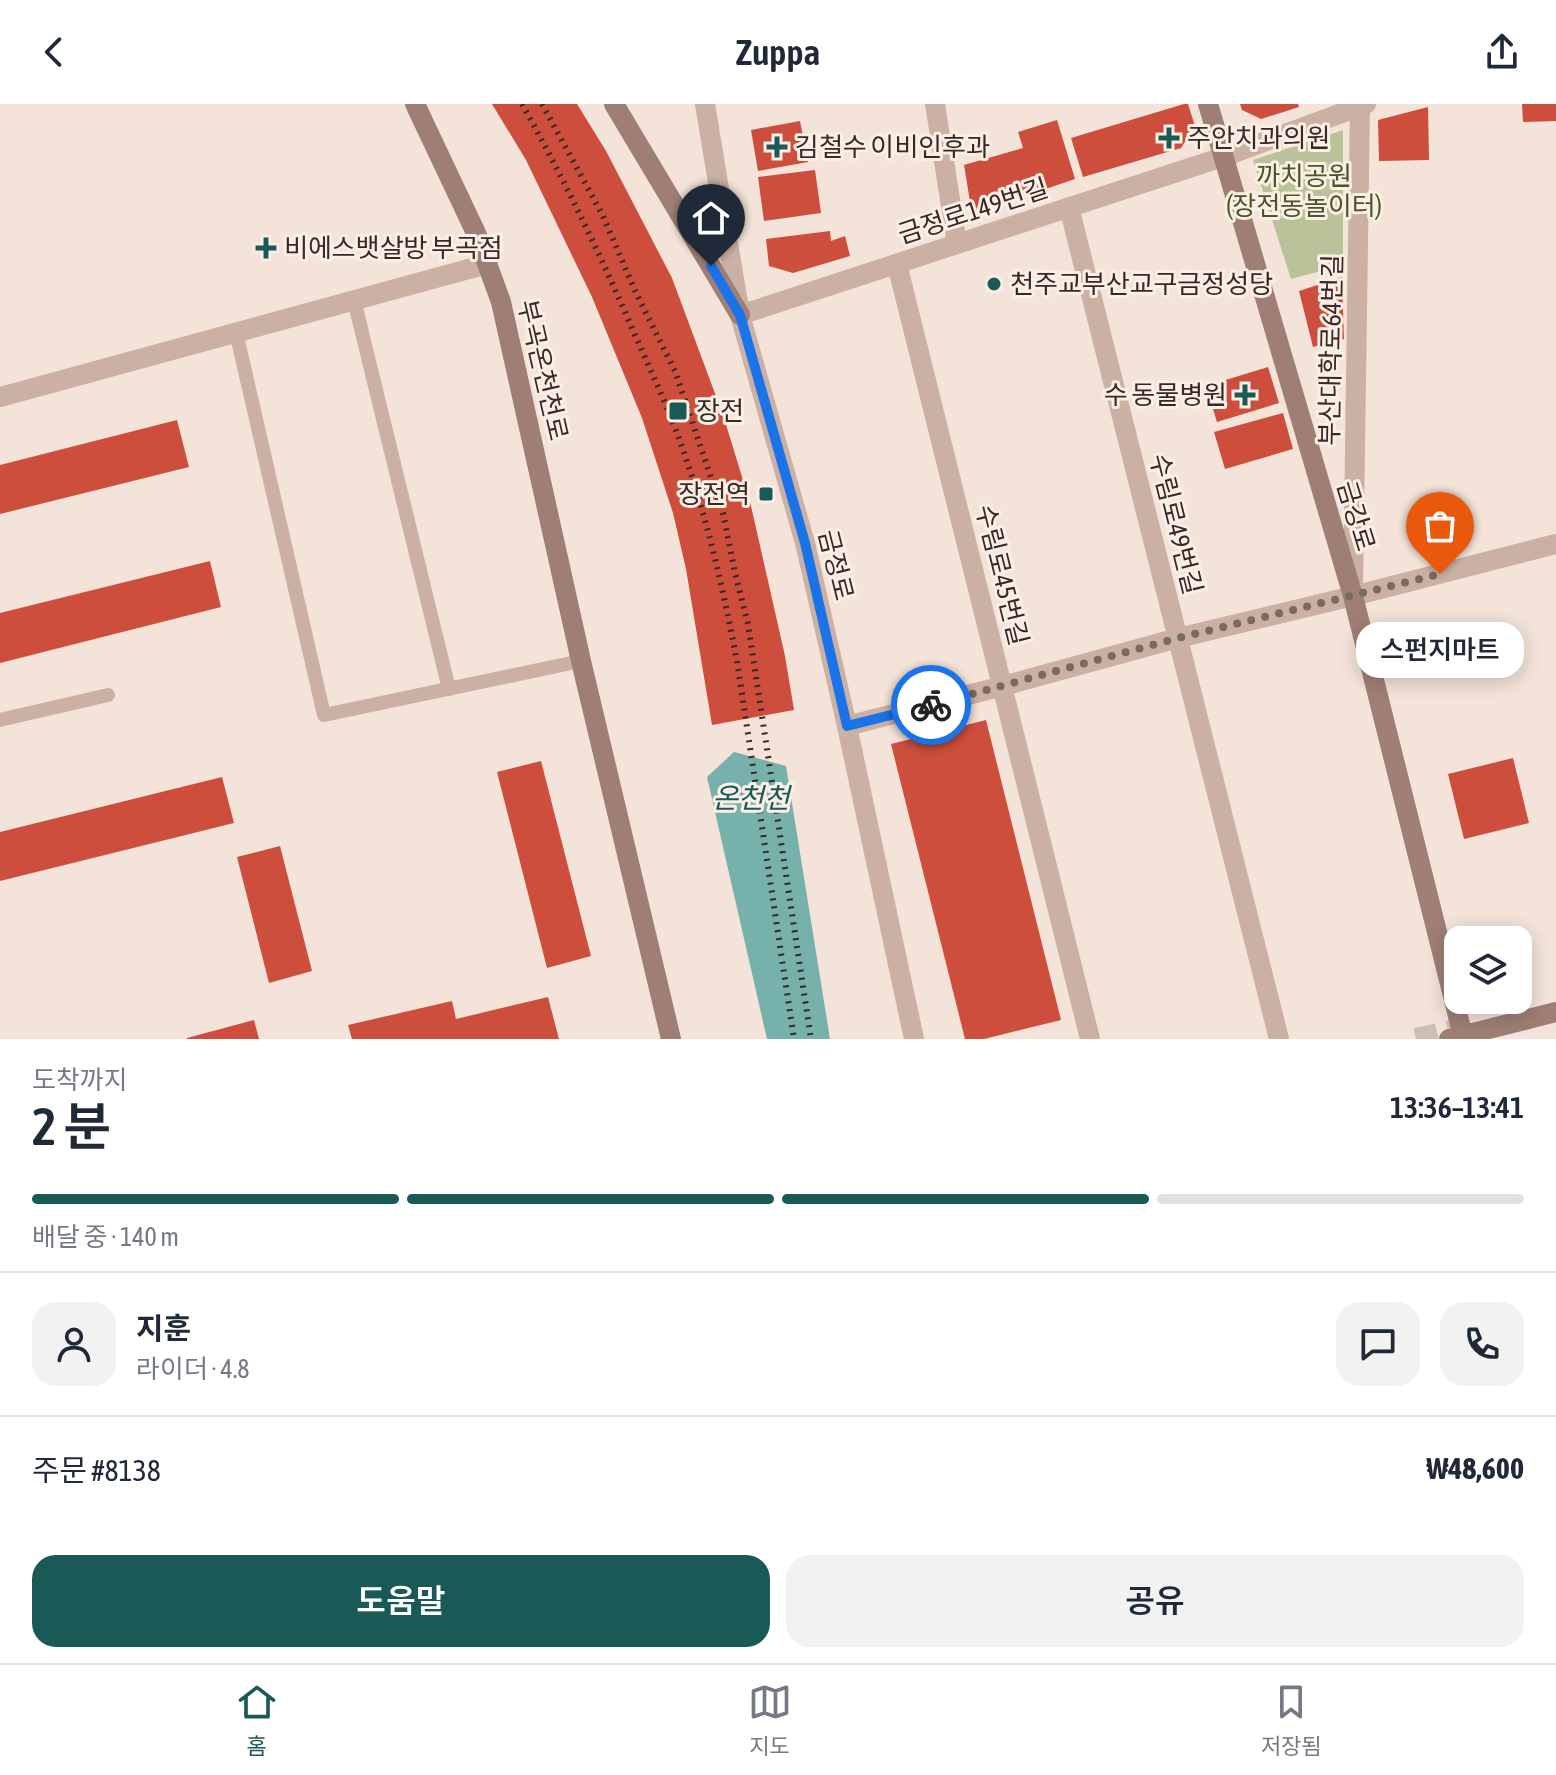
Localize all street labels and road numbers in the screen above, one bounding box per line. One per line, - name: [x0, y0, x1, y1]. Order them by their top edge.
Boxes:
- street label: 금정로149번길: [894, 173, 1052, 249]
- street label: 부산대학로64번길: [1314, 254, 1348, 446]
- street label: 부곡온천천로: [512, 297, 574, 443]
- street label: 수림로49번길: [1144, 450, 1208, 598]
- street label: 금강로: [1331, 477, 1381, 555]
- street label: 수림로45번길: [970, 501, 1034, 649]
- street label: 금정로: [813, 527, 859, 603]

